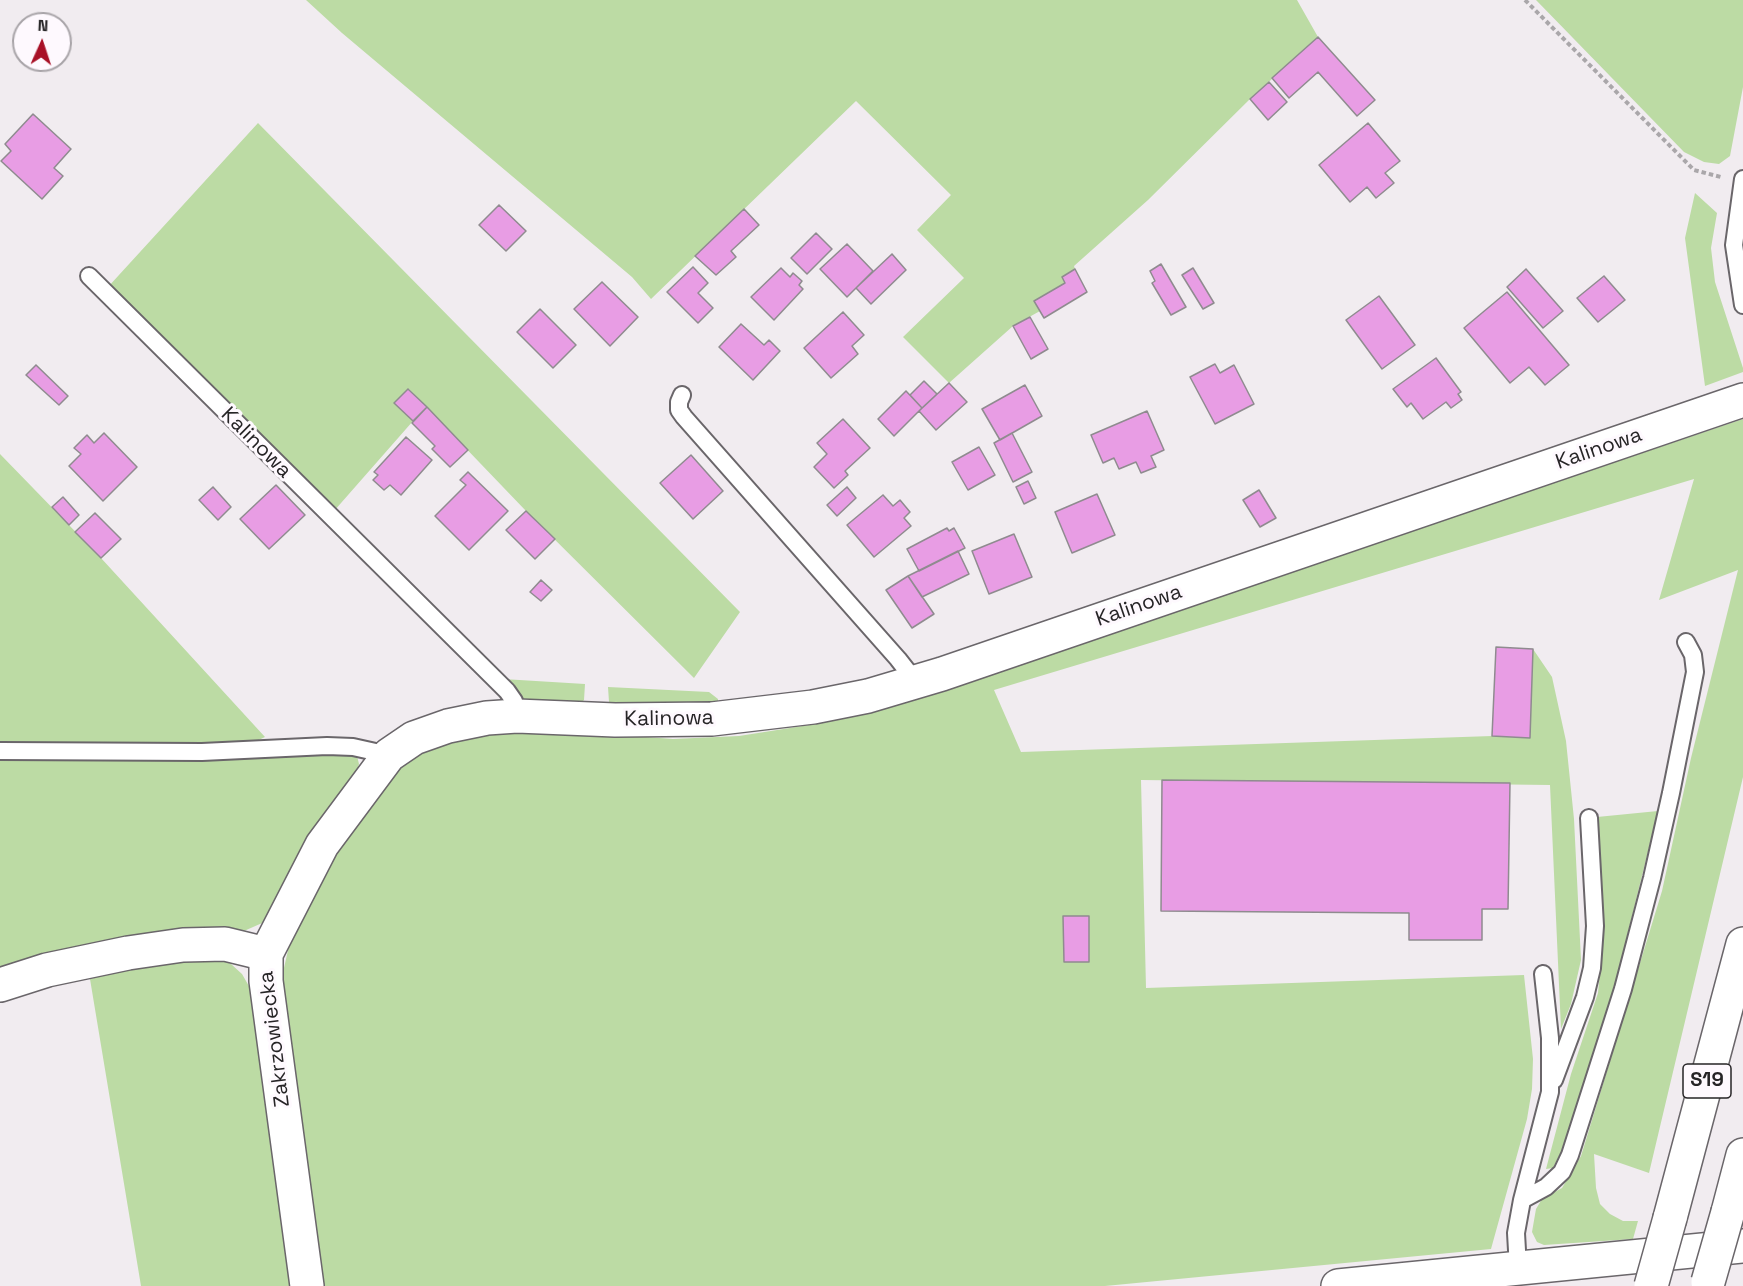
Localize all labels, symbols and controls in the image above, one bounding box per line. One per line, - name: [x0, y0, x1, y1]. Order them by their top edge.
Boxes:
- north arrow: [12, 12, 72, 72]
- text: N: [37, 15, 49, 36]
- street label: Kalinowa: [215, 402, 297, 484]
- street label: Kalinowa: [1553, 423, 1645, 475]
- street label: Kalinowa: [1093, 580, 1185, 632]
- street label: Kalinowa: [624, 706, 714, 732]
- street label: Zakrzowiecka: [254, 970, 296, 1108]
- road number: S19: [1683, 1064, 1731, 1098]

